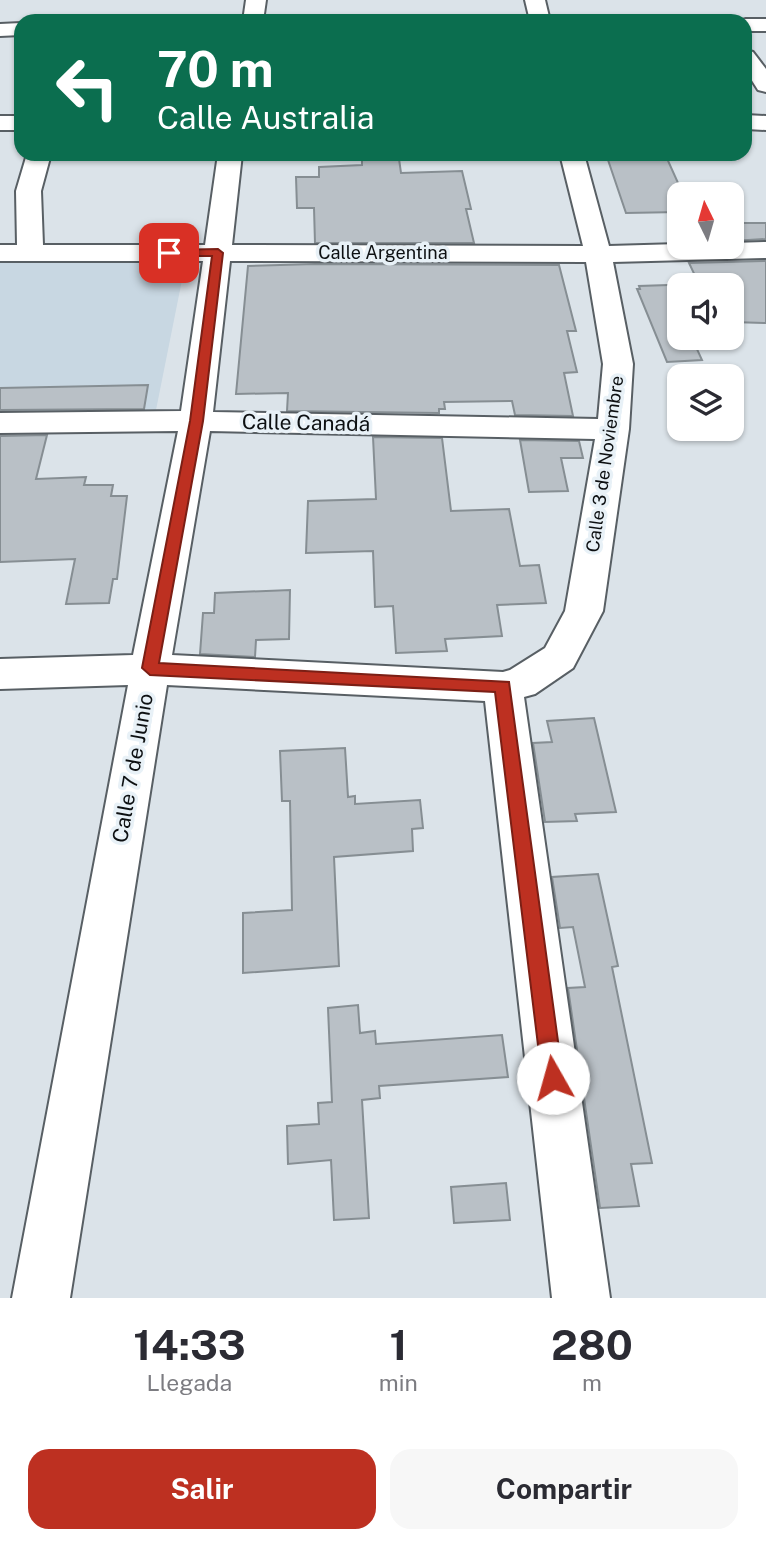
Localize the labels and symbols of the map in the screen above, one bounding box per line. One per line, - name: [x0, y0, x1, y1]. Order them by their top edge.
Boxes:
- north arrow: [667, 182, 744, 259]
- pin: [139, 223, 199, 283]
- street label: Calle Argentina: [318, 242, 448, 263]
- street label: Calle 3 de Noviembre: [582, 374, 627, 554]
- street label: Calle Canadá: [242, 409, 370, 436]
- street label: Calle 7 de Junio: [107, 691, 158, 845]
- position arrow: [516, 1041, 590, 1115]

